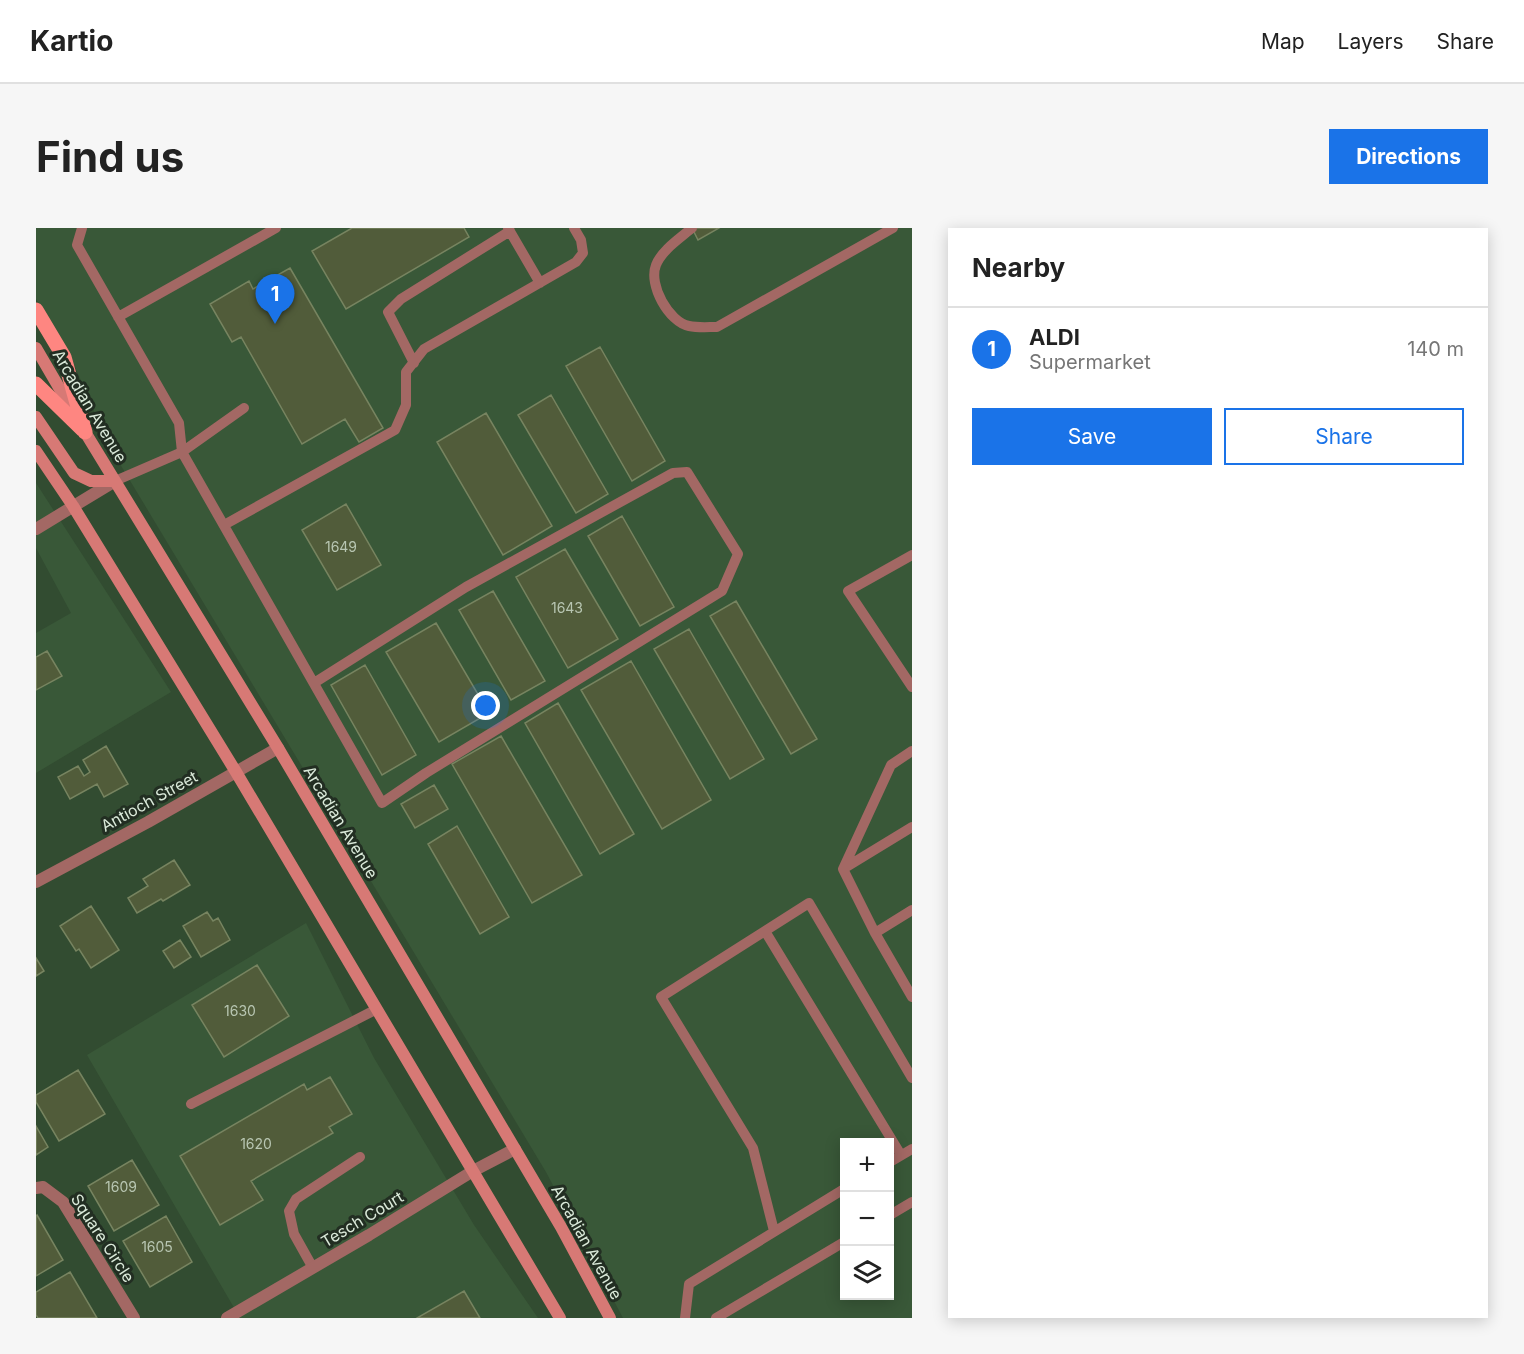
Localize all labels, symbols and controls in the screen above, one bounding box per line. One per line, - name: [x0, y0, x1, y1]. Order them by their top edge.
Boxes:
- text: Kartio: [30, 24, 113, 58]
- text: Map: [1261, 29, 1305, 54]
- text: Layers: [1338, 29, 1404, 54]
- text: Share: [1437, 29, 1494, 54]
- button: Directions: [1329, 129, 1488, 184]
- text: Find us: [36, 131, 184, 182]
- text: Nearby: [972, 252, 1065, 283]
- pin: 1: [256, 274, 294, 324]
- text: ALDI: [1029, 324, 1080, 350]
- text: 1: [987, 337, 996, 361]
- text: 140 m: [1407, 337, 1464, 361]
- street label: Arcadian Avenue: [48, 346, 132, 466]
- text: Supermarket: [1029, 350, 1151, 374]
- button: Save: [972, 408, 1212, 465]
- button: Share: [1224, 408, 1464, 465]
- house number: 1649: [325, 538, 357, 555]
- house number: 1643: [551, 599, 583, 616]
- your location: [471, 691, 500, 720]
- street label: Arcadian Avenue: [299, 762, 383, 882]
- street label: Antioch Street: [97, 766, 201, 836]
- house number: 1630: [224, 1002, 256, 1019]
- house number: 1620: [240, 1135, 272, 1152]
- map controls: [840, 1138, 894, 1300]
- button: +: [840, 1138, 894, 1192]
- house number: 1609: [105, 1178, 137, 1195]
- street label: Arcadian Avenue: [547, 1181, 627, 1303]
- street label: Tesch Court: [317, 1187, 407, 1251]
- street label: Square Circle: [67, 1190, 139, 1286]
- button: −: [840, 1192, 894, 1246]
- house number: 1605: [141, 1238, 173, 1255]
- button: layers: [840, 1246, 894, 1300]

